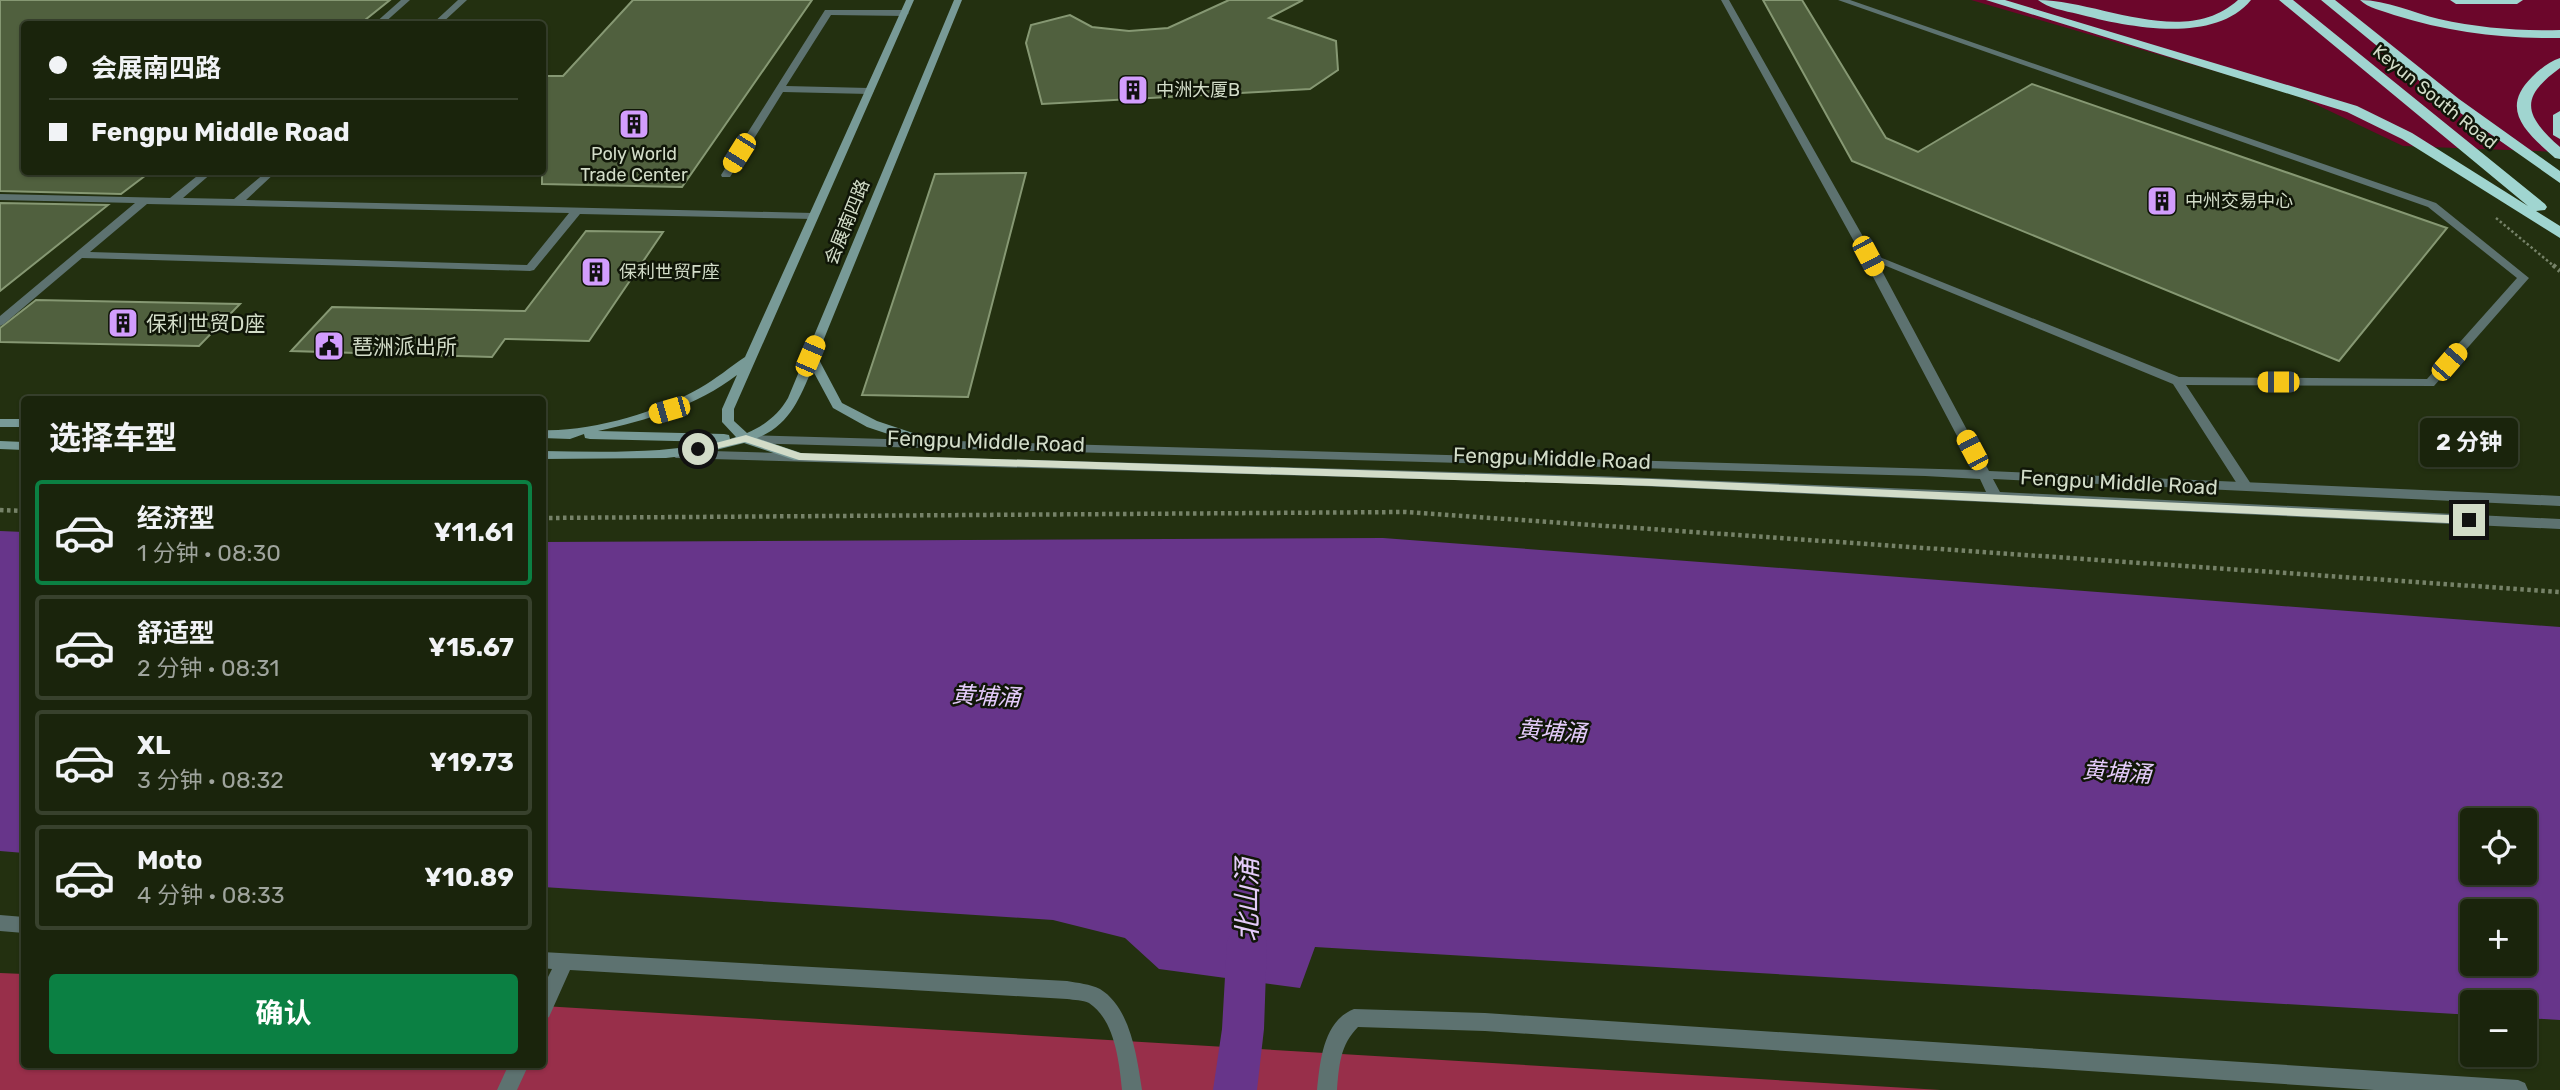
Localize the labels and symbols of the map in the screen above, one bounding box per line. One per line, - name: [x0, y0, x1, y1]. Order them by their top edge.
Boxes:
- street label: Keyun South Road: [2368, 40, 2502, 154]
- building icon: 中洲大厦B: [1116, 73, 1150, 107]
- place label: 中洲大厦B: [1156, 79, 1240, 101]
- building icon: Poly World Trade Center: [617, 107, 651, 141]
- car: [719, 130, 760, 176]
- place label: Poly World Trade Center: [580, 143, 688, 186]
- street label: 会展南四路: [820, 176, 874, 268]
- building icon: 中州交易中心: [2145, 184, 2179, 218]
- place label: 中州交易中心: [2185, 190, 2293, 212]
- car: [1849, 233, 1888, 279]
- building icon: 保利世贸F座: [579, 255, 613, 289]
- place label: 保利世贸F座: [619, 261, 720, 283]
- building icon: 保利世贸D座: [106, 306, 140, 340]
- place label: 保利世贸D座: [146, 311, 265, 336]
- public building icon: 琶洲派出所: [312, 329, 346, 363]
- car: [793, 333, 828, 379]
- place label: 琶洲派出所: [352, 334, 457, 359]
- car: [2428, 339, 2471, 385]
- car: [2258, 372, 2300, 393]
- car: [646, 394, 693, 426]
- callout: 2 分钟: [2420, 419, 2518, 468]
- street label: Fengpu Middle Road: [887, 425, 1085, 457]
- car: [1953, 427, 1992, 473]
- route start: [682, 433, 714, 465]
- street label: Fengpu Middle Road: [1453, 442, 1651, 474]
- street label: Fengpu Middle Road: [2020, 464, 2218, 500]
- route end: [2453, 504, 2485, 536]
- water label: 黄埔涌: [951, 680, 1024, 712]
- water label: 黄埔涌: [1517, 715, 1590, 748]
- water label: 黄埔涌: [2082, 756, 2155, 789]
- water label: 北山涌: [1231, 855, 1264, 942]

